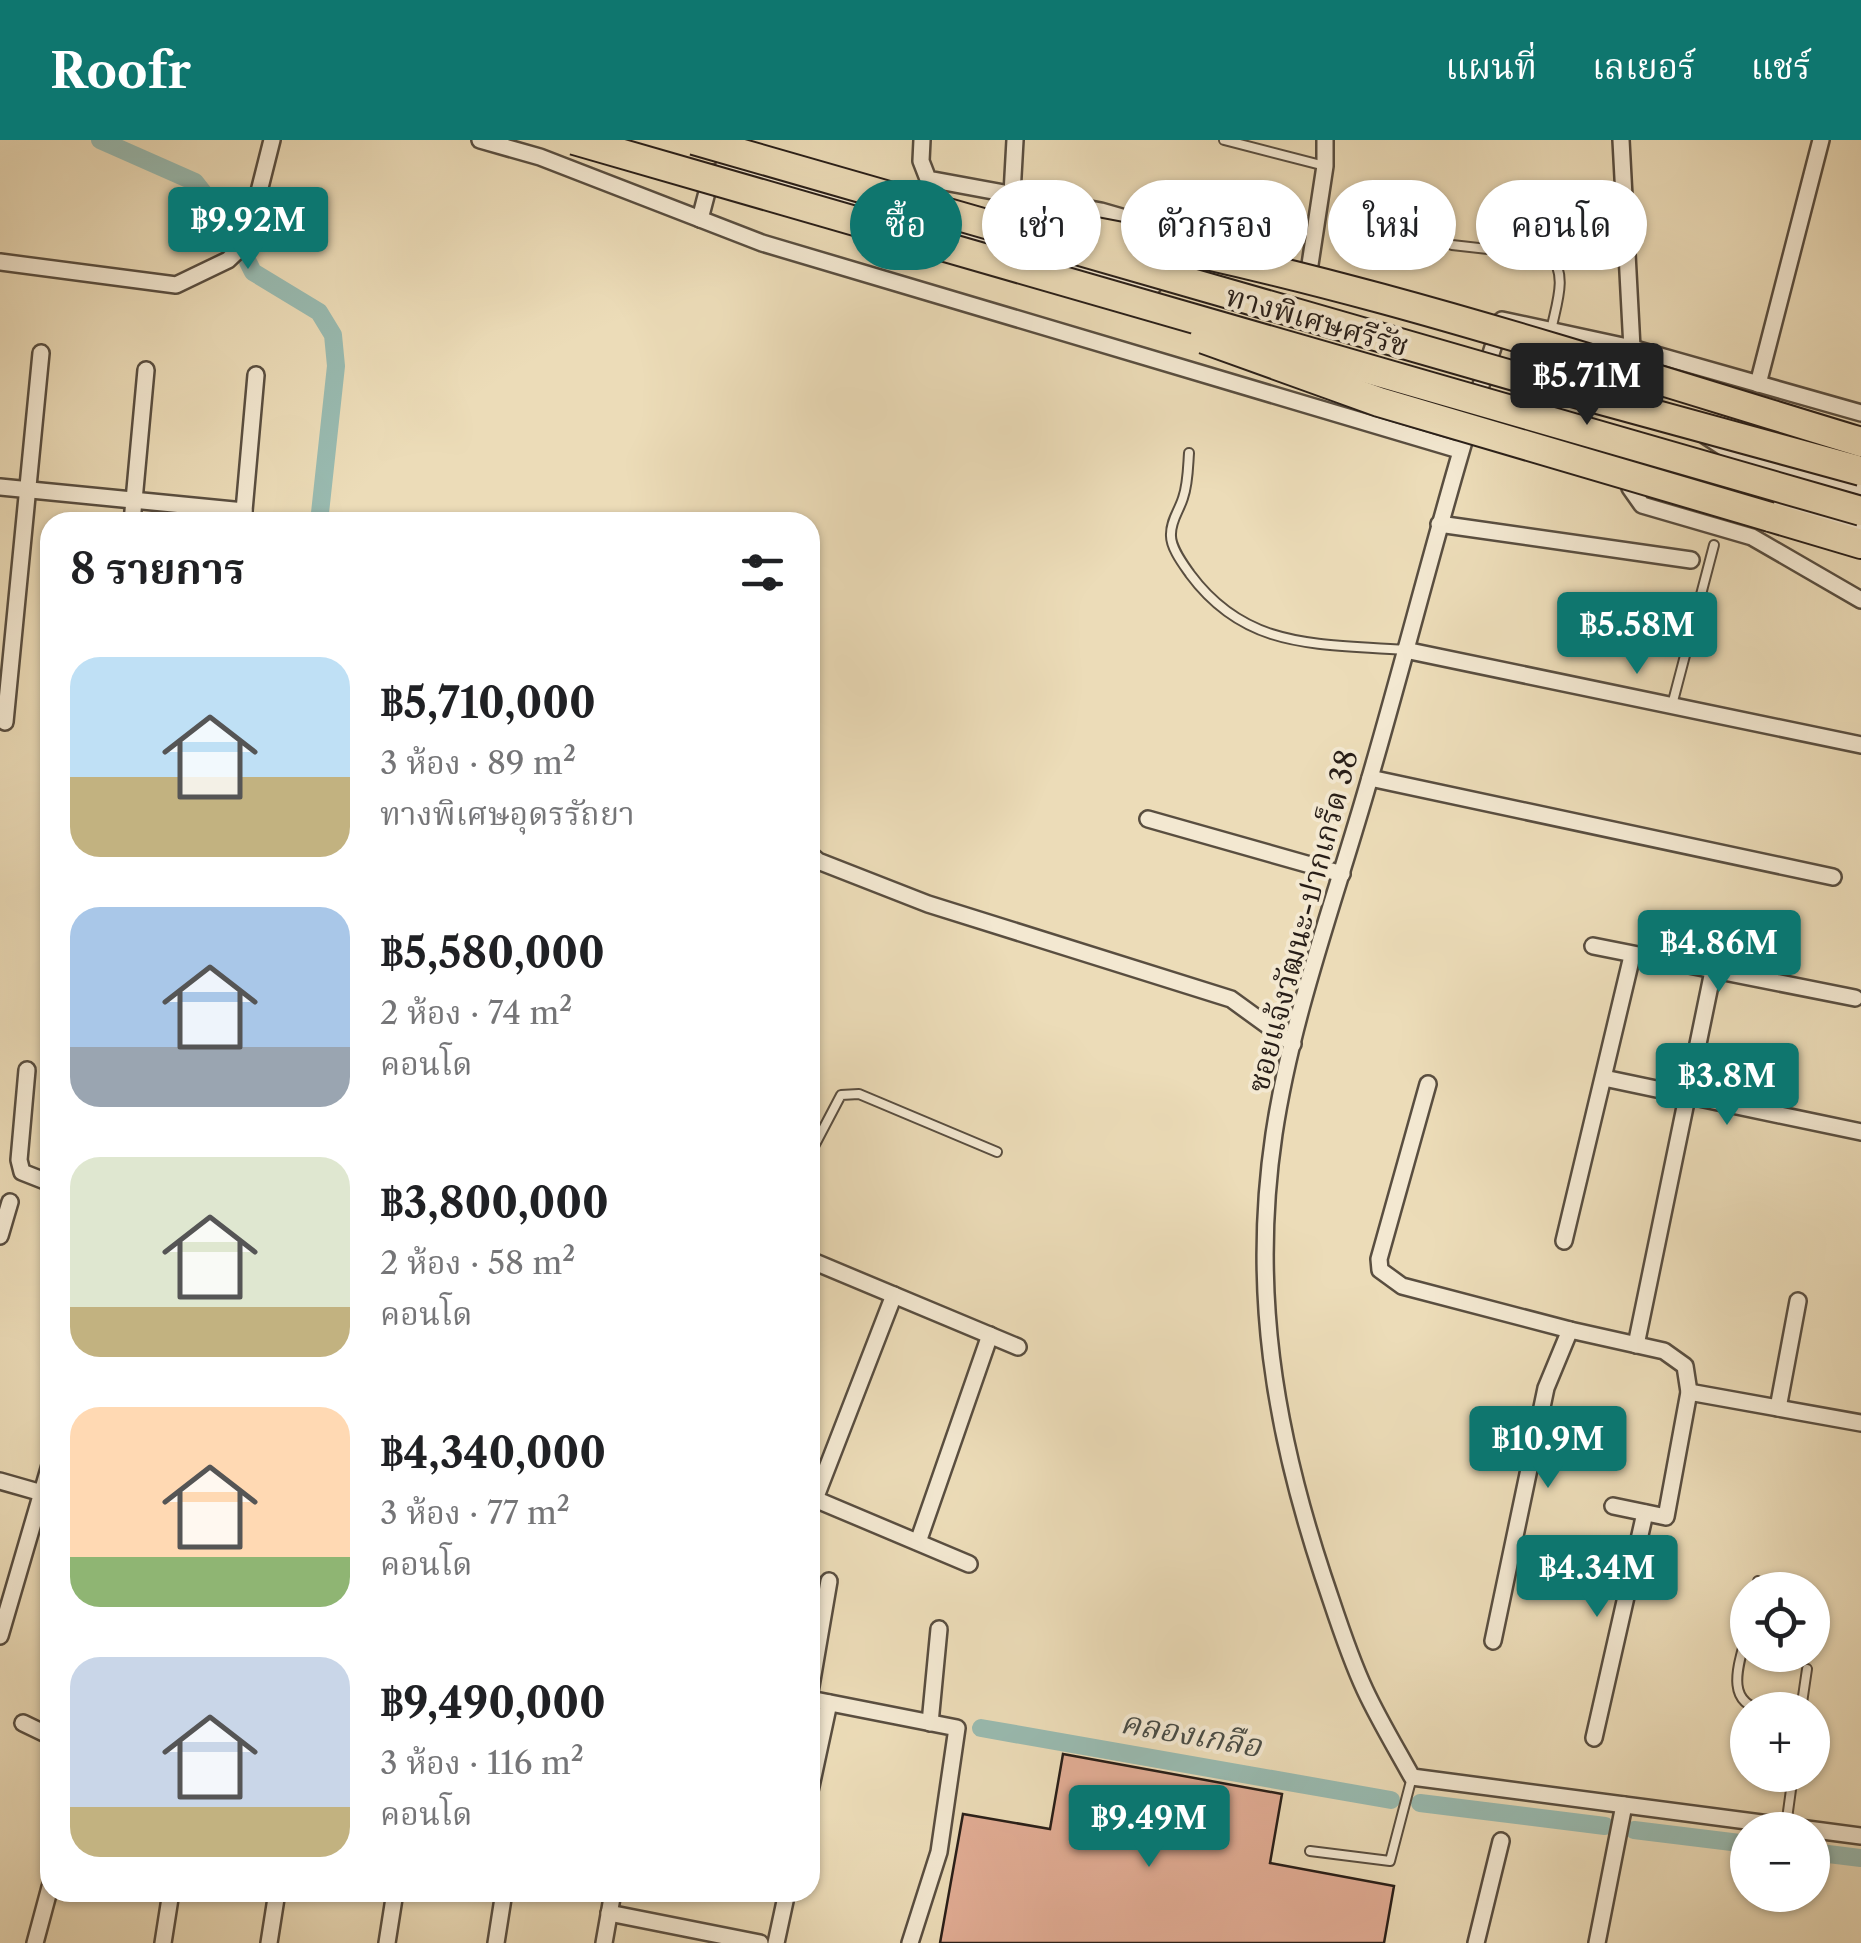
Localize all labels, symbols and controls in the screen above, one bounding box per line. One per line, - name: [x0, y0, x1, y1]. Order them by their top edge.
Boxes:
- text: Roofr: [50, 41, 191, 100]
- text: แผนที่: [1445, 45, 1537, 88]
- text: เลเยอร์: [1592, 45, 1695, 88]
- text: แชร์: [1750, 45, 1811, 88]
- chip: ซื้อ: [850, 180, 962, 270]
- chip: เช่า: [982, 180, 1101, 270]
- chip: ตัวกรอง: [1121, 180, 1308, 270]
- chip: ใหม่: [1328, 180, 1456, 270]
- chip: คอนโด: [1476, 180, 1647, 270]
- pin: ฿9.92M: [167, 187, 329, 272]
- text: ฿9.92M: [190, 200, 306, 239]
- street label: ทางพิเศษศรีรัช: [1222, 277, 1413, 364]
- pin: ฿5.71M: [1506, 343, 1668, 428]
- text: ฿5.71M: [1532, 356, 1642, 395]
- text: 8 รายการ: [70, 543, 245, 595]
- icon: filters: [735, 545, 790, 600]
- pin: ฿5.58M: [1556, 592, 1718, 677]
- text: ฿5.58M: [1579, 605, 1695, 644]
- text: ฿5,710,000: [380, 677, 596, 729]
- icon: home: [150, 697, 270, 817]
- text: 3 ห้อง · 89 m²: [380, 743, 576, 782]
- street label: ซอยแจ้งวัฒนะ-ปากเกร็ด 38: [1239, 746, 1366, 1096]
- text: ทางพิเศษอุดรรัถยา: [380, 794, 635, 833]
- pin: ฿4.86M: [1638, 910, 1800, 995]
- text: ฿4.86M: [1660, 923, 1778, 962]
- text: ฿5,580,000: [380, 927, 605, 979]
- icon: home: [150, 947, 270, 1067]
- text: 2 ห้อง · 74 m²: [380, 993, 572, 1032]
- pin: ฿3.8M: [1657, 1043, 1797, 1128]
- text: คอนโด: [380, 1044, 473, 1083]
- text: ฿3.8M: [1678, 1056, 1776, 1095]
- text: ฿3,800,000: [380, 1177, 609, 1229]
- icon: home: [150, 1197, 270, 1317]
- text: 2 ห้อง · 58 m²: [380, 1243, 575, 1282]
- text: คอนโด: [380, 1294, 473, 1333]
- pin: ฿10.9M: [1467, 1406, 1629, 1491]
- text: ฿10.9M: [1491, 1419, 1605, 1458]
- text: ฿4,340,000: [380, 1427, 606, 1479]
- icon: home: [150, 1447, 270, 1567]
- text: 3 ห้อง · 77 m²: [380, 1493, 570, 1532]
- pin: ฿4.34M: [1516, 1535, 1678, 1620]
- text: คอนโด: [380, 1544, 473, 1583]
- text: ฿4.34M: [1539, 1548, 1655, 1587]
- map controls: [1730, 1572, 1830, 1912]
- button: locate: [1730, 1572, 1830, 1672]
- text: ฿9,490,000: [380, 1677, 606, 1729]
- button: +: [1730, 1692, 1830, 1792]
- icon: home: [150, 1697, 270, 1817]
- water label: คลองเกลือ: [1118, 1702, 1266, 1765]
- text: 3 ห้อง · 116 m²: [380, 1743, 584, 1782]
- pin: ฿9.49M: [1068, 1785, 1230, 1870]
- text: คอนโด: [380, 1794, 473, 1833]
- text: ฿9.49M: [1091, 1798, 1207, 1837]
- button: −: [1730, 1812, 1830, 1912]

